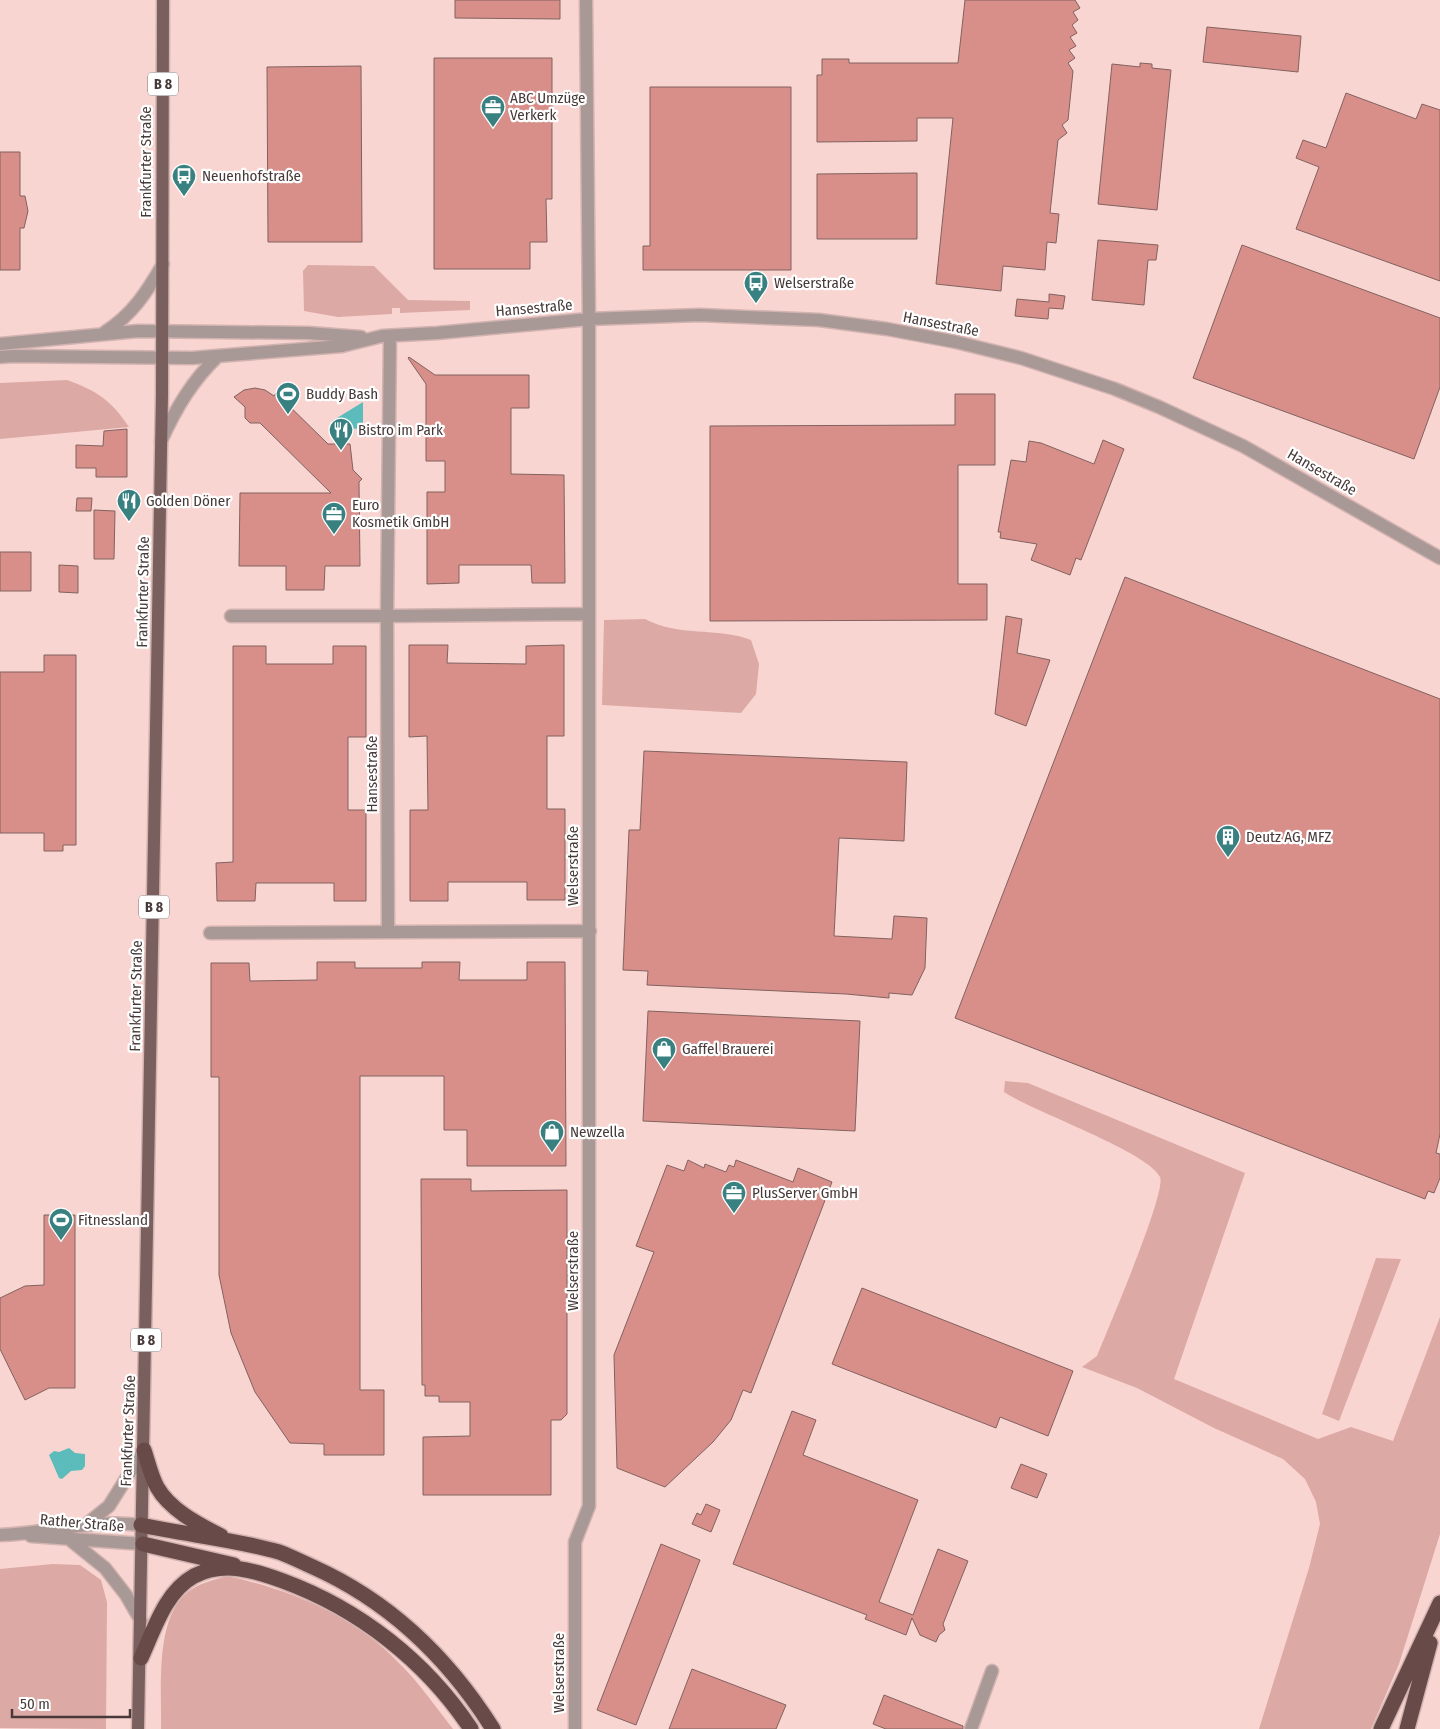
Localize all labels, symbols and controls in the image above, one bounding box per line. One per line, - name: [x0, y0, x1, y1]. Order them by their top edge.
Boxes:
- road number: B 8: [148, 72, 178, 96]
- place label: ABC Umzüge Verkerk: [510, 89, 585, 124]
- office icon: ABC Umzüge Verkerk: [480, 94, 506, 128]
- street label: Frankfurter Straße: [137, 106, 155, 218]
- bus stop icon: Neuenhofstraße: [171, 163, 197, 197]
- place label: Neuenhofstraße: [202, 167, 301, 185]
- bus stop icon: Welserstraße: [743, 270, 769, 304]
- place label: Welserstraße: [774, 274, 854, 292]
- street label: Hansestraße: [495, 296, 573, 320]
- street label: Hansestraße: [901, 308, 981, 340]
- sports icon: Buddy Bash: [275, 381, 301, 415]
- place label: Buddy Bash: [306, 385, 378, 403]
- restaurant icon: Bistro im Park: [328, 417, 354, 451]
- place label: Bistro im Park: [358, 421, 443, 439]
- street label: Hansestraße: [1284, 445, 1360, 499]
- restaurant icon: Golden Döner: [116, 488, 142, 522]
- place label: Golden Döner: [146, 492, 231, 510]
- place label: Euro Kosmetik GmbH: [352, 496, 449, 531]
- office icon: Euro Kosmetik GmbH: [321, 501, 347, 535]
- street label: Frankfurter Straße: [133, 536, 153, 648]
- street label: Hansestraße: [363, 735, 381, 813]
- building icon: Deutz AG, MFZ: [1215, 824, 1241, 858]
- street label: Welserstraße: [564, 826, 582, 906]
- place label: Deutz AG, MFZ: [1246, 828, 1331, 846]
- road number: B 8: [139, 896, 169, 919]
- street label: Frankfurter Straße: [126, 940, 146, 1052]
- shop icon: Gaffel Brauerei: [651, 1036, 677, 1070]
- place label: Gaffel Brauerei: [682, 1040, 773, 1058]
- shop icon: Newzella: [539, 1119, 565, 1153]
- place label: Newzella: [570, 1123, 625, 1141]
- office icon: PlusServer GmbH: [721, 1180, 747, 1214]
- place label: PlusServer GmbH: [752, 1184, 858, 1202]
- sports icon: Fitnessland: [48, 1207, 74, 1241]
- place label: Fitnessland: [78, 1211, 148, 1229]
- street label: Welserstraße: [564, 1231, 582, 1311]
- road number: B 8: [131, 1328, 161, 1352]
- street label: Frankfurter Straße: [117, 1375, 139, 1487]
- street label: Rather Straße: [39, 1510, 125, 1536]
- street label: Welserstraße: [550, 1633, 568, 1713]
- scale bar: [12, 1686, 130, 1718]
- text: 50 m: [20, 1695, 50, 1713]

